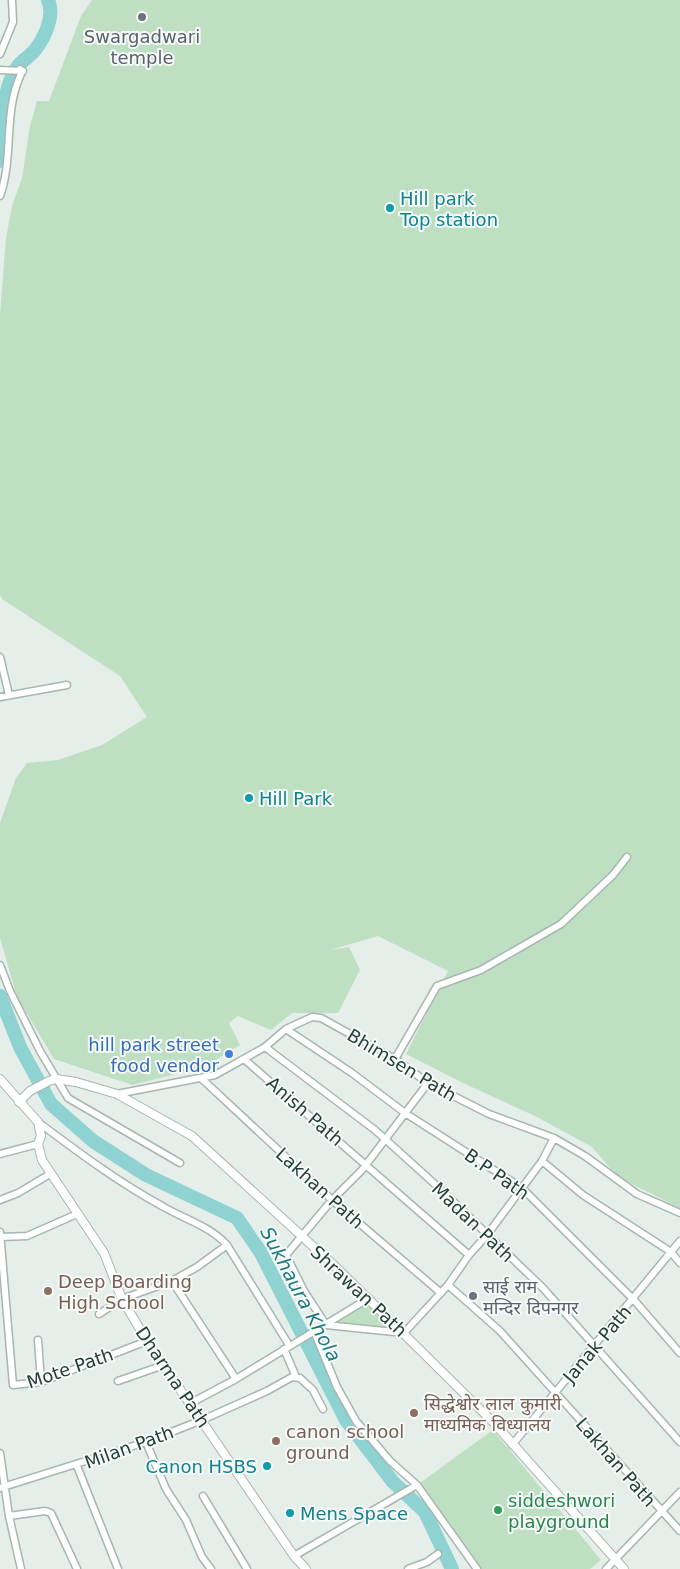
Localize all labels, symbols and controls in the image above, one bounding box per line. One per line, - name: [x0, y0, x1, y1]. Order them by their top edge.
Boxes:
- marker: Swargadwari temple: [136, 11, 148, 23]
- place label: Swargadwari temple: [84, 26, 200, 68]
- place label: Hill park Top station: [399, 188, 498, 230]
- marker: Hill park Top station: [384, 202, 396, 214]
- place label: Hill Park: [259, 788, 333, 809]
- marker: Hill Park: [243, 792, 255, 804]
- street label: Bhimsen Path: [344, 1024, 460, 1106]
- place label: hill park street food vendor: [88, 1034, 220, 1076]
- marker: hill park street food vendor: [223, 1048, 235, 1060]
- street label: Anish Path: [262, 1072, 348, 1150]
- street label: Lakhan Path: [272, 1143, 368, 1233]
- street label: B.P Path: [461, 1144, 533, 1204]
- street label: Madan Path: [428, 1178, 518, 1266]
- water label: Sukhaura Khola: [256, 1223, 346, 1365]
- street label: Shrawan Path: [307, 1241, 411, 1341]
- place label: Deep Boarding High School: [58, 1271, 192, 1313]
- place label: साई राम मन्दिर दिपनगर: [483, 1276, 579, 1318]
- marker: Deep Boarding High School: [42, 1285, 54, 1297]
- marker: साई राम मन्दिर दिपनगर: [467, 1290, 479, 1302]
- street label: Janak Path: [558, 1301, 635, 1388]
- street label: Dharma Path: [132, 1323, 214, 1431]
- street label: Mote Path: [24, 1343, 116, 1393]
- place label: सिद्धेश्वोर लाल कुमारी माध्यमिक विध्यालय: [424, 1393, 562, 1435]
- marker: सिद्धेश्वोर लाल कुमारी माध्यमिक विध्यालय: [408, 1407, 420, 1419]
- street label: Lakhan Path: [572, 1413, 660, 1511]
- street label: Milan Path: [82, 1421, 176, 1473]
- place label: canon school ground: [286, 1421, 404, 1463]
- marker: canon school ground: [270, 1435, 282, 1447]
- place label: Canon HSBS: [145, 1456, 257, 1477]
- marker: Canon HSBS: [261, 1460, 273, 1472]
- place label: siddeshwori playground: [508, 1490, 615, 1532]
- place label: Mens Space: [300, 1503, 408, 1524]
- marker: siddeshwori playground: [492, 1504, 504, 1516]
- marker: Mens Space: [284, 1507, 296, 1519]

